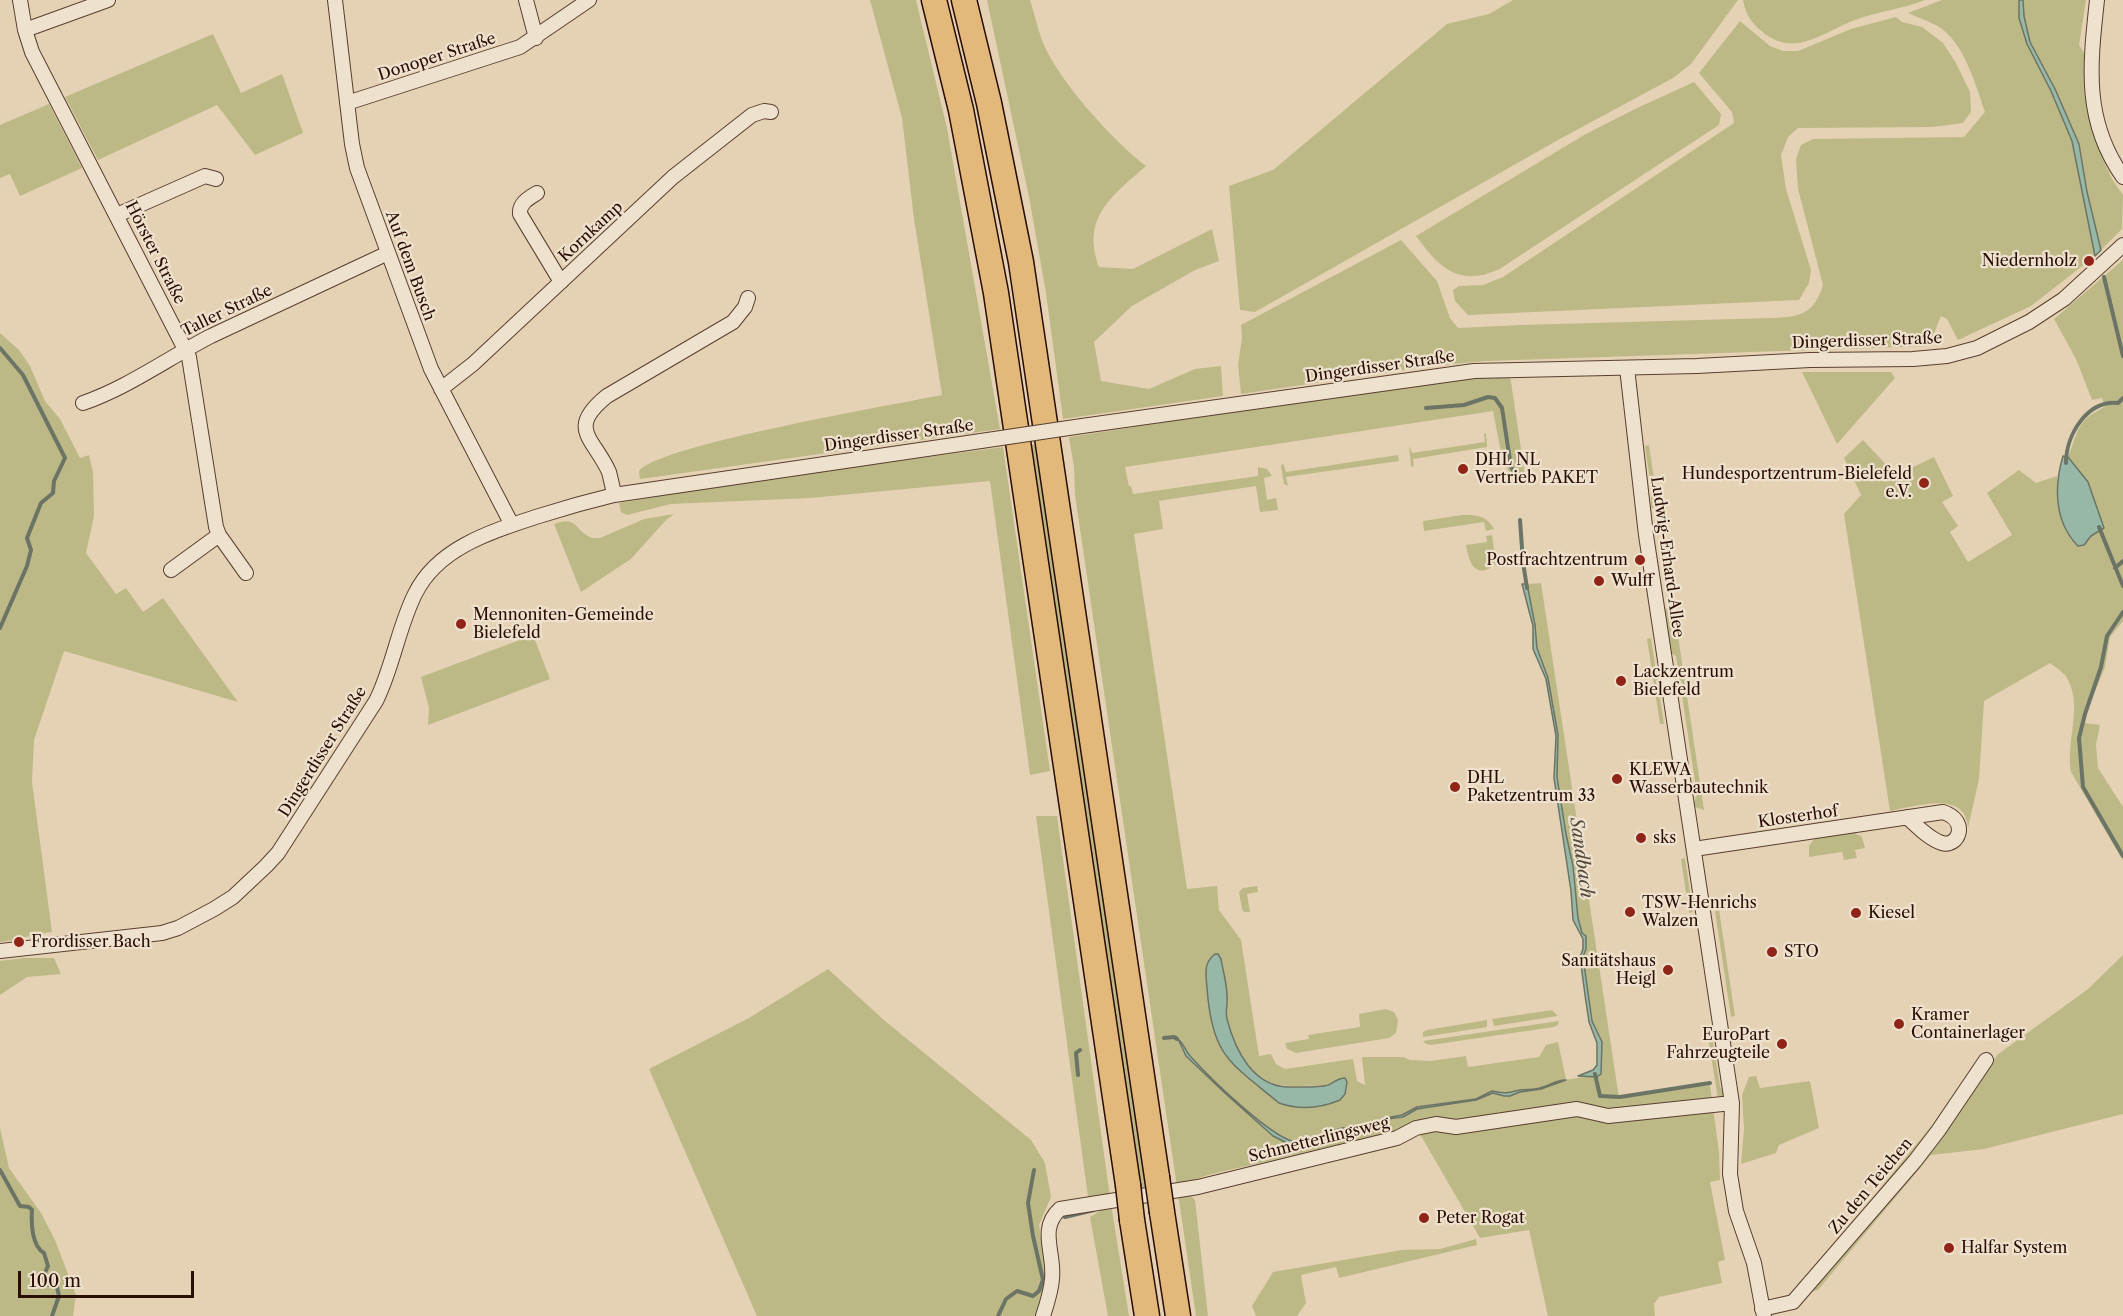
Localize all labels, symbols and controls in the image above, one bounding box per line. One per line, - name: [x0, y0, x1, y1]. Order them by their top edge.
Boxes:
- street label: Donoper Straße: [376, 29, 498, 85]
- street label: Hörster Straße: [121, 198, 189, 308]
- street label: Kornkamp: [555, 198, 627, 266]
- street label: Auf dem Busch: [381, 208, 439, 324]
- place label: Niedernholz: [1982, 251, 2077, 271]
- marker: Niedernholz: [2082, 254, 2096, 268]
- street label: Taller Straße: [178, 281, 276, 341]
- street label: Dingerdisser Straße: [1791, 329, 1943, 353]
- street label: Dingerdisser Straße: [1304, 347, 1456, 387]
- street label: Dingerdisser Straße: [823, 416, 975, 456]
- place label: DHL NL Vertrieb PAKET: [1475, 450, 1598, 488]
- marker: DHL NL Vertrieb PAKET: [1456, 462, 1470, 476]
- place label: Hundesportzentrum-Bielefeld e.V.: [1682, 464, 1912, 502]
- street label: Ludwig-Erhard-Allee: [1646, 475, 1688, 639]
- marker: Hundesportzentrum-Bielefeld e.V.: [1917, 476, 1931, 490]
- place label: Postfrachtzentrum: [1486, 550, 1628, 570]
- marker: Postfrachtzentrum: [1633, 553, 1647, 567]
- place label: Wulff: [1611, 571, 1653, 591]
- marker: Wulff: [1592, 574, 1606, 588]
- place label: Mennoniten-Gemeinde Bielefeld: [473, 605, 654, 643]
- marker: Mennoniten-Gemeinde Bielefeld: [454, 617, 468, 631]
- place label: Lackzentrum Bielefeld: [1633, 662, 1734, 700]
- marker: Lackzentrum Bielefeld: [1614, 674, 1628, 688]
- street label: Dingerdisser Straße: [275, 683, 371, 821]
- place label: KLEWA Wasserbautechnik: [1629, 760, 1768, 798]
- place label: DHL Paketzentrum 33: [1467, 768, 1595, 806]
- marker: KLEWA Wasserbautechnik: [1610, 772, 1624, 786]
- marker: DHL Paketzentrum 33: [1448, 780, 1462, 794]
- street label: Klosterhof: [1757, 802, 1839, 832]
- water label: Sandbach: [1565, 816, 1597, 900]
- place label: sks: [1653, 828, 1676, 848]
- marker: sks: [1634, 831, 1648, 845]
- place label: TSW-Henrichs Walzen: [1642, 893, 1757, 931]
- place label: Kiesel: [1868, 903, 1915, 923]
- marker: TSW-Henrichs Walzen: [1623, 905, 1637, 919]
- marker: Kiesel: [1849, 906, 1863, 920]
- place label: Frordisser Bach: [31, 932, 151, 952]
- marker: Frordisser Bach: [12, 935, 26, 949]
- place label: STO: [1784, 942, 1819, 962]
- marker: STO: [1765, 945, 1779, 959]
- place label: Sanitätshaus Heigl: [1561, 951, 1656, 989]
- marker: Sanitätshaus Heigl: [1661, 963, 1675, 977]
- place label: Kramer Containerlager: [1911, 1005, 2025, 1043]
- marker: Kramer Containerlager: [1892, 1017, 1906, 1031]
- place label: EuroPart Fahrzeugteile: [1666, 1025, 1770, 1063]
- marker: EuroPart Fahrzeugteile: [1775, 1037, 1789, 1051]
- street label: Schmetterlingsweg: [1247, 1113, 1391, 1167]
- street label: Zu den Teichen: [1825, 1134, 1917, 1238]
- place label: Peter Rogat: [1436, 1208, 1525, 1228]
- marker: Peter Rogat: [1417, 1211, 1431, 1225]
- place label: Halfar System: [1961, 1238, 2067, 1258]
- marker: Halfar System: [1942, 1241, 1956, 1255]
- scale bar: [21, 1259, 196, 1297]
- text: 100 m: [29, 1270, 81, 1292]

